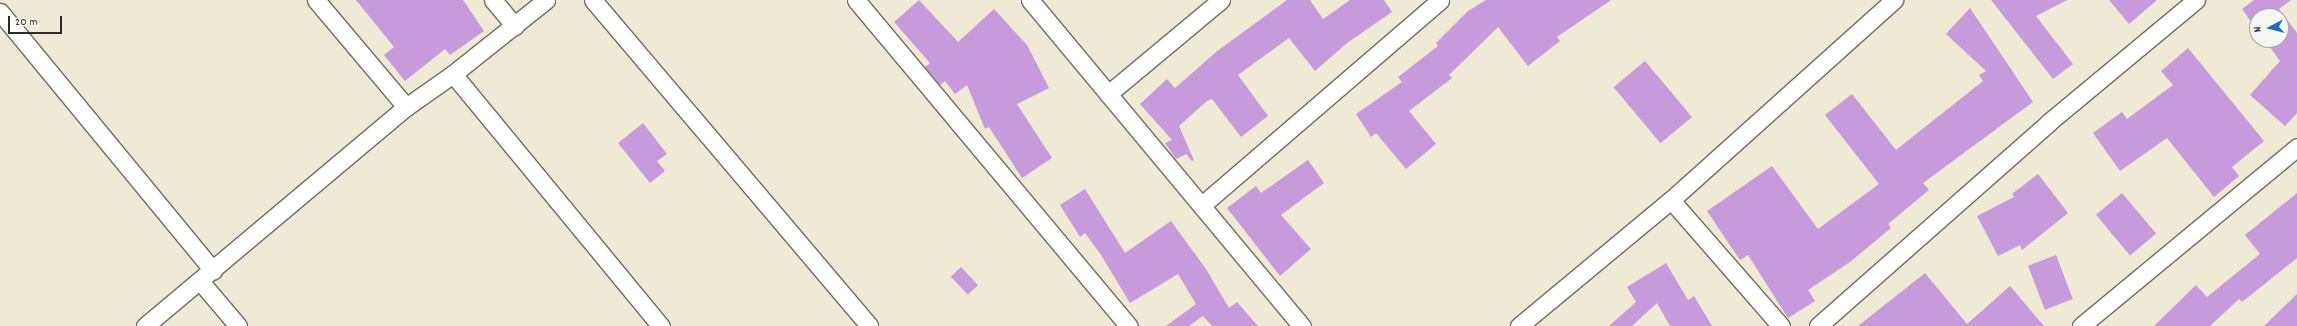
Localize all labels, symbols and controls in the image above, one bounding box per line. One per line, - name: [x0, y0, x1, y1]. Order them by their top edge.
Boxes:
- scale bar: [10, 8, 64, 34]
- north arrow: [2249, 8, 2289, 48]
- text: 20 m: [15, 14, 38, 31]
- text: N: [2250, 26, 2266, 33]

